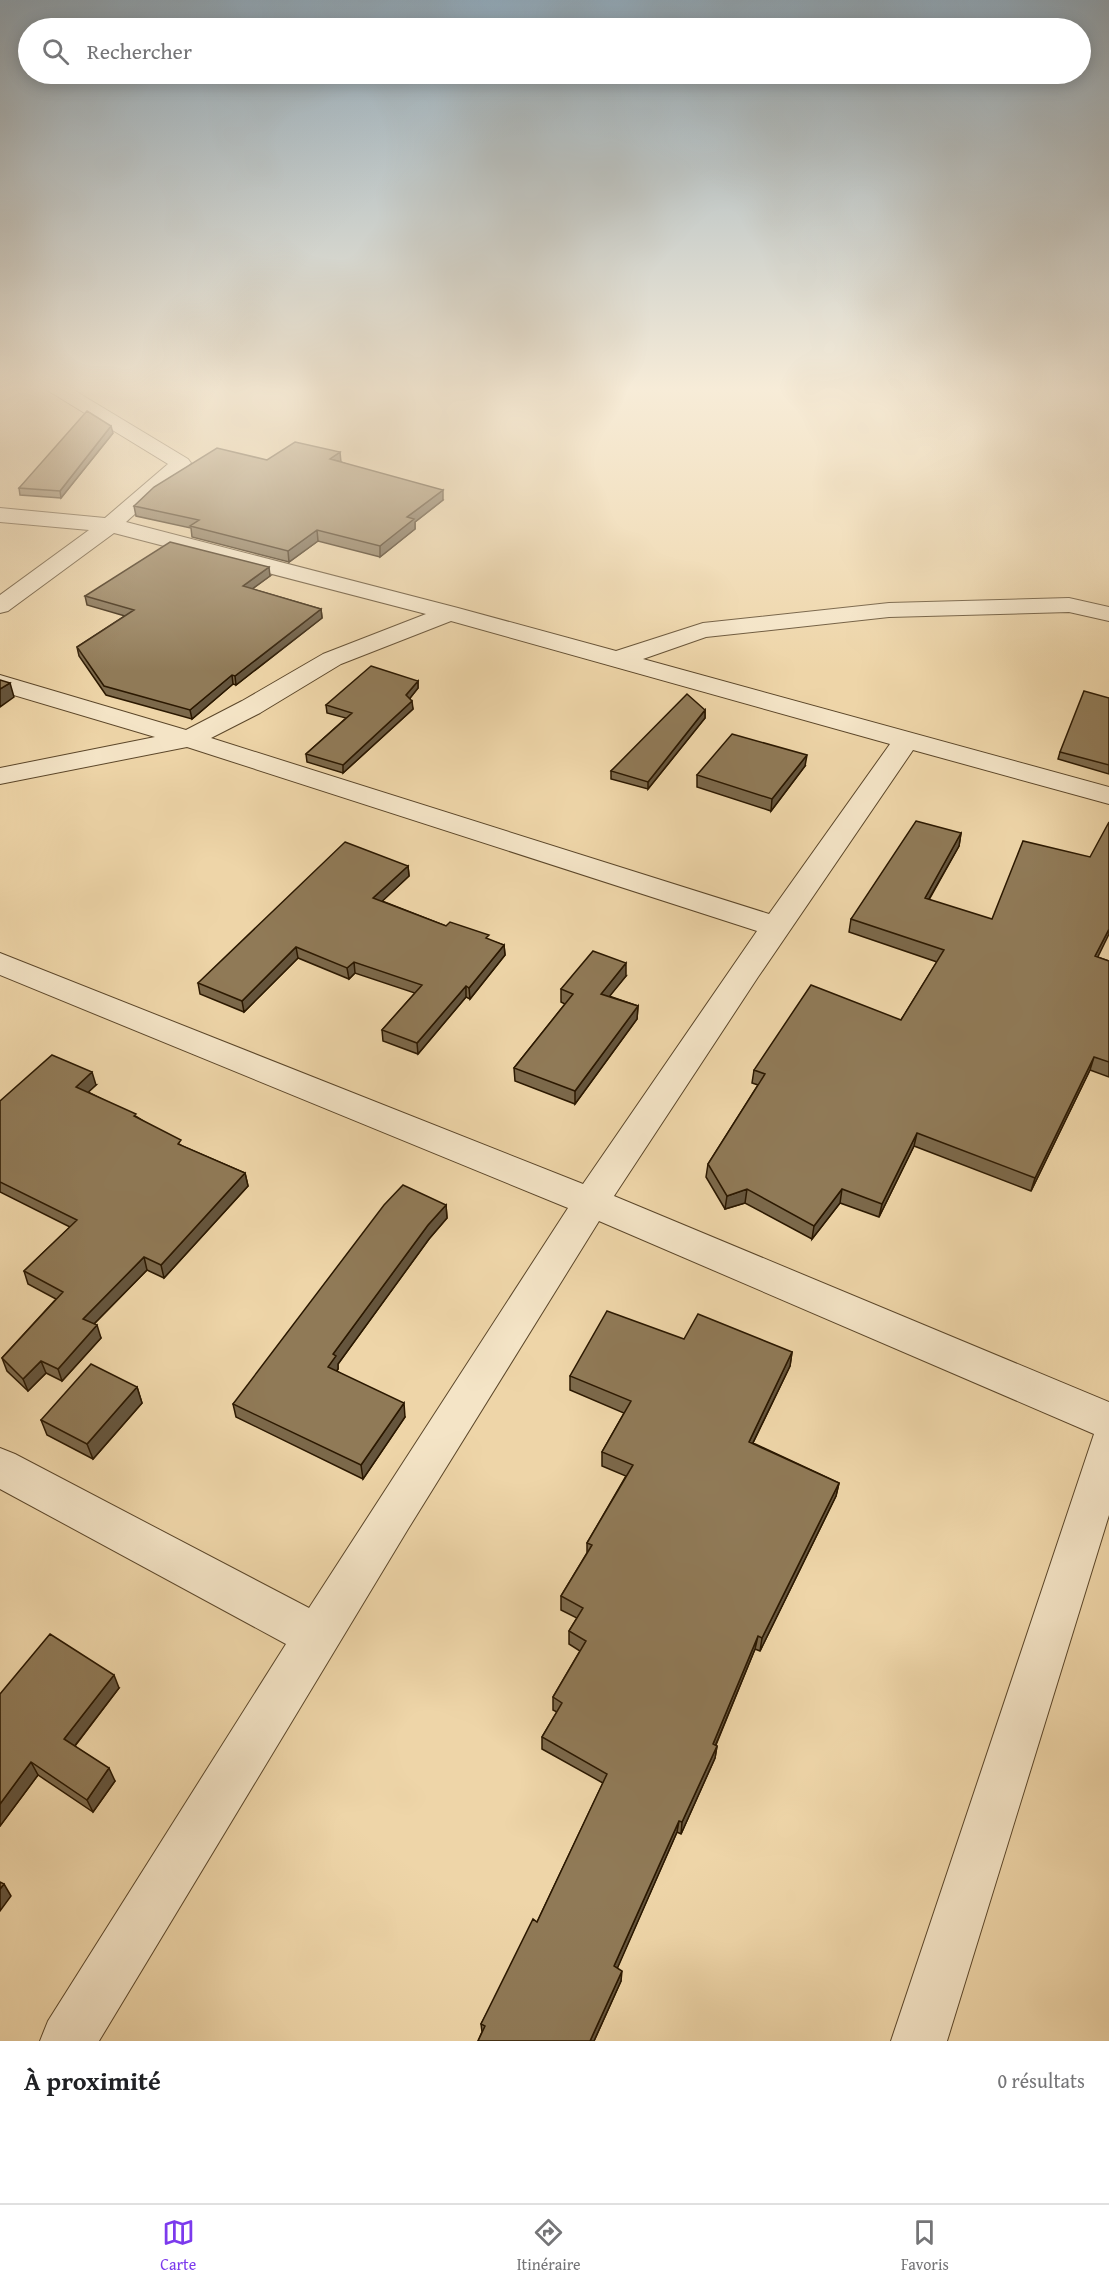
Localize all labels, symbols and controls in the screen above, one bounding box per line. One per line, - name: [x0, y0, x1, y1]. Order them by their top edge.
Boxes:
- search box: [18, 18, 1091, 84]
- icon: search: [39, 35, 72, 68]
- text: Rechercher: [87, 35, 192, 67]
- text: À proximité: [24, 2061, 161, 2100]
- text: 0 résultats: [997, 2066, 1085, 2095]
- tab: Carte: [160, 2216, 196, 2276]
- tab: Itinéraire: [517, 2216, 581, 2276]
- tab: Favoris: [901, 2216, 949, 2276]

